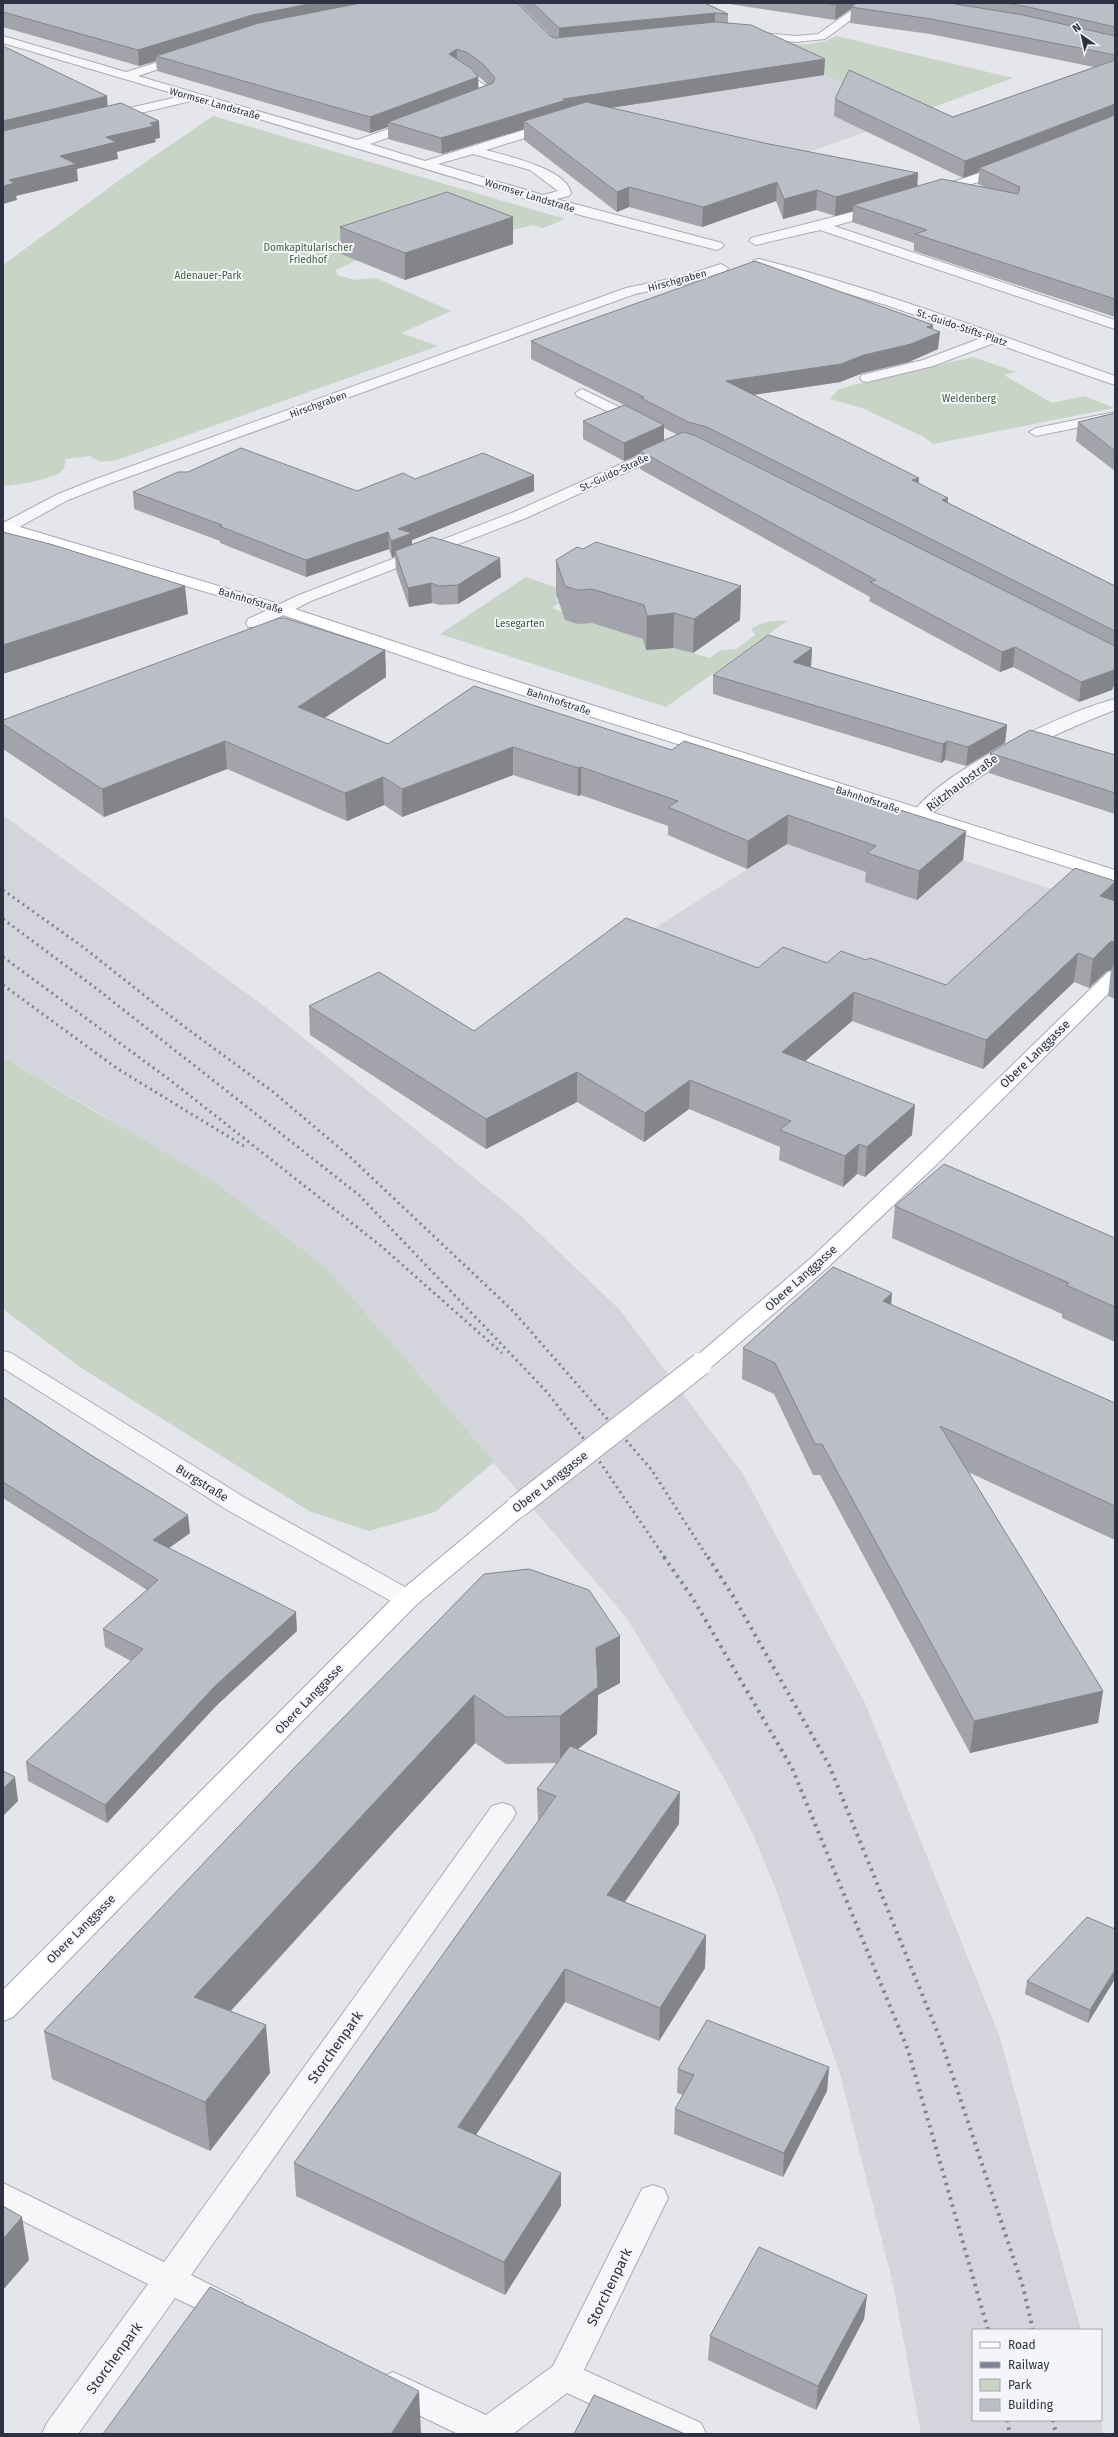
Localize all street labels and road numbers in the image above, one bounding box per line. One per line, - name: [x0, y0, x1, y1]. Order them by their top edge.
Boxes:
- street label: Wormser Landstraße: [168, 85, 261, 123]
- street label: Wormser Landstraße: [483, 176, 576, 215]
- street label: Hirschgraben: [647, 267, 708, 295]
- street label: St.-Guido-Stifts-Platz: [915, 307, 1009, 349]
- street label: Hirschgraben: [288, 389, 349, 421]
- street label: St.-Guido-Straße: [578, 452, 651, 494]
- street label: Bahnhofstraße: [217, 585, 284, 616]
- street label: Bahnhofstraße: [525, 686, 592, 718]
- street label: Rützhaubstraße: [924, 752, 1000, 814]
- street label: Bahnhofstraße: [834, 784, 901, 816]
- street label: Obere Langgasse: [997, 1017, 1073, 1091]
- street label: Obere Langgasse: [762, 1242, 840, 1314]
- street label: Obere Langgasse: [510, 1448, 590, 1516]
- street label: Burgstraße: [173, 1461, 231, 1505]
- street label: Obere Langgasse: [272, 1661, 346, 1737]
- street label: Obere Langgasse: [44, 1892, 118, 1966]
- street label: Storchenpark: [304, 2007, 367, 2087]
- street label: Storchenpark: [583, 2245, 636, 2329]
- street label: Storchenpark: [83, 2318, 147, 2398]

